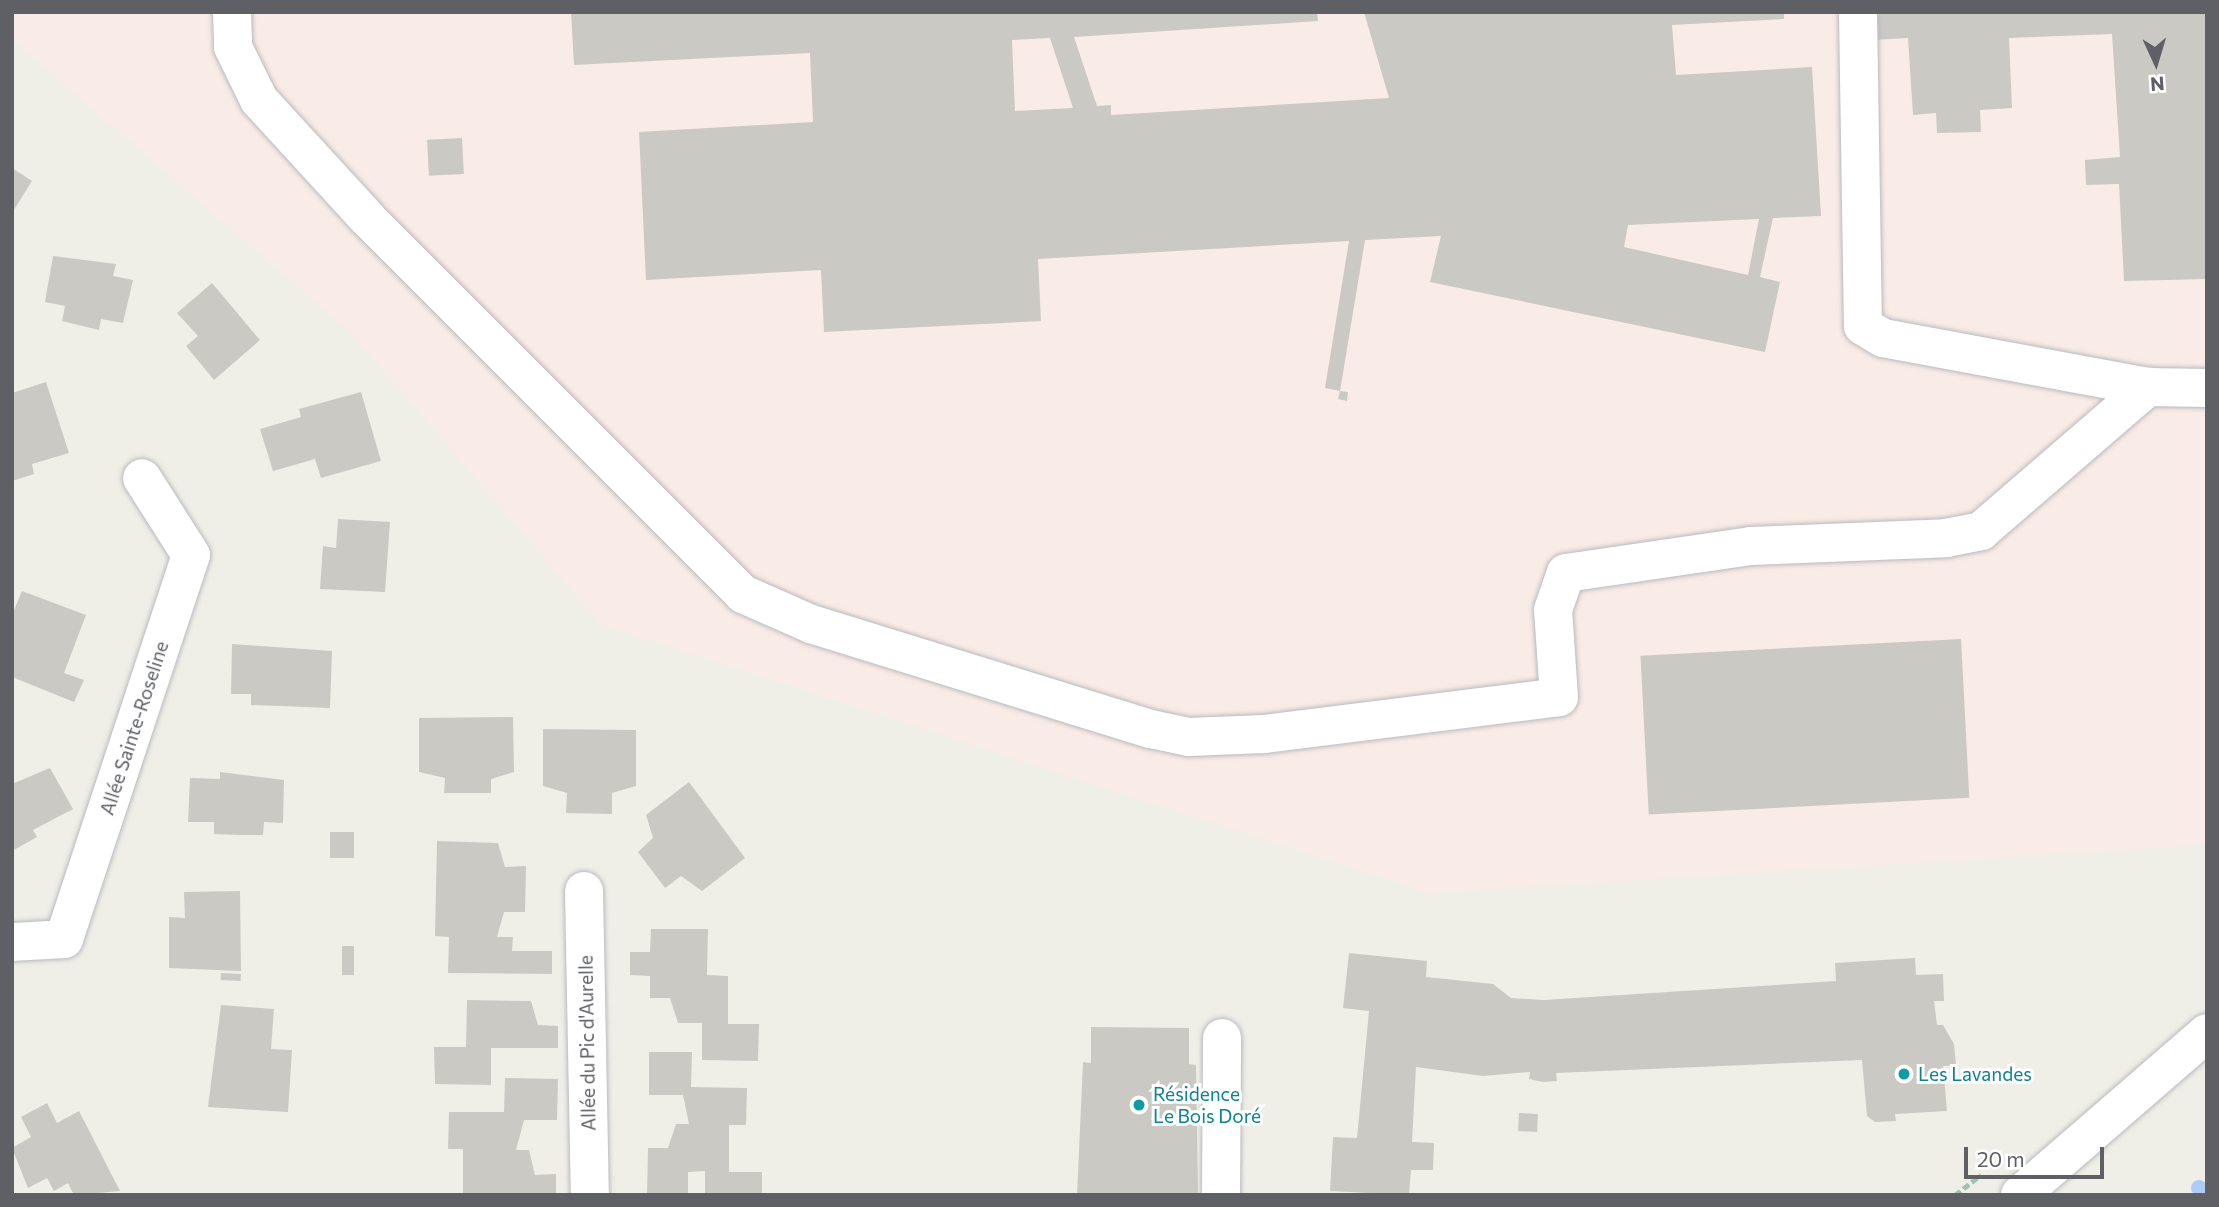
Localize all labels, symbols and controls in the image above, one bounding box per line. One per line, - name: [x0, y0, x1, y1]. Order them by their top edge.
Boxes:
- north arrow: [2121, 28, 2191, 98]
- text: N: [2150, 72, 2165, 96]
- street label: Allée Sainte-Roseline: [95, 638, 173, 818]
- street label: Allée du Pic d'Aurelle: [574, 955, 600, 1131]
- place label: Les Lavandes: [1918, 1063, 2032, 1085]
- marker: Les Lavandes: [1896, 1066, 1912, 1082]
- place label: Résidence Le Bois Doré: [1153, 1083, 1261, 1127]
- marker: Résidence Le Bois Doré: [1131, 1097, 1147, 1113]
- scale bar: [1967, 1134, 2107, 1178]
- text: 20 m: [1977, 1146, 2025, 1171]

